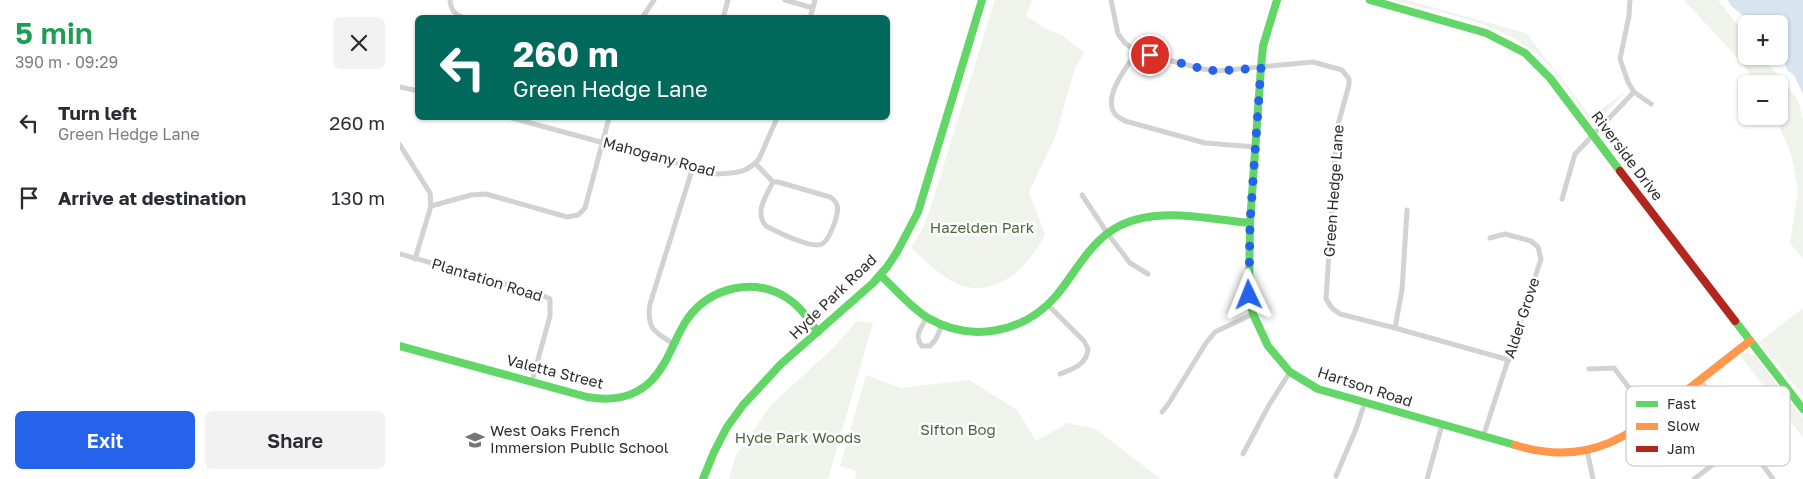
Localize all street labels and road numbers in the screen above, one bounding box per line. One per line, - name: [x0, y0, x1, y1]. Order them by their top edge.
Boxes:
- street label: Riverside Drive: [1588, 107, 1668, 204]
- street label: Green Hedge Lane: [1319, 124, 1347, 258]
- street label: Mahogany Road: [601, 132, 717, 180]
- street label: Hyde Park Road: [785, 250, 880, 342]
- street label: Plantation Road: [430, 254, 545, 304]
- street label: Alder Grove: [1500, 275, 1543, 360]
- street label: Valetta Street: [505, 350, 606, 392]
- street label: Hartson Road: [1316, 362, 1415, 410]

